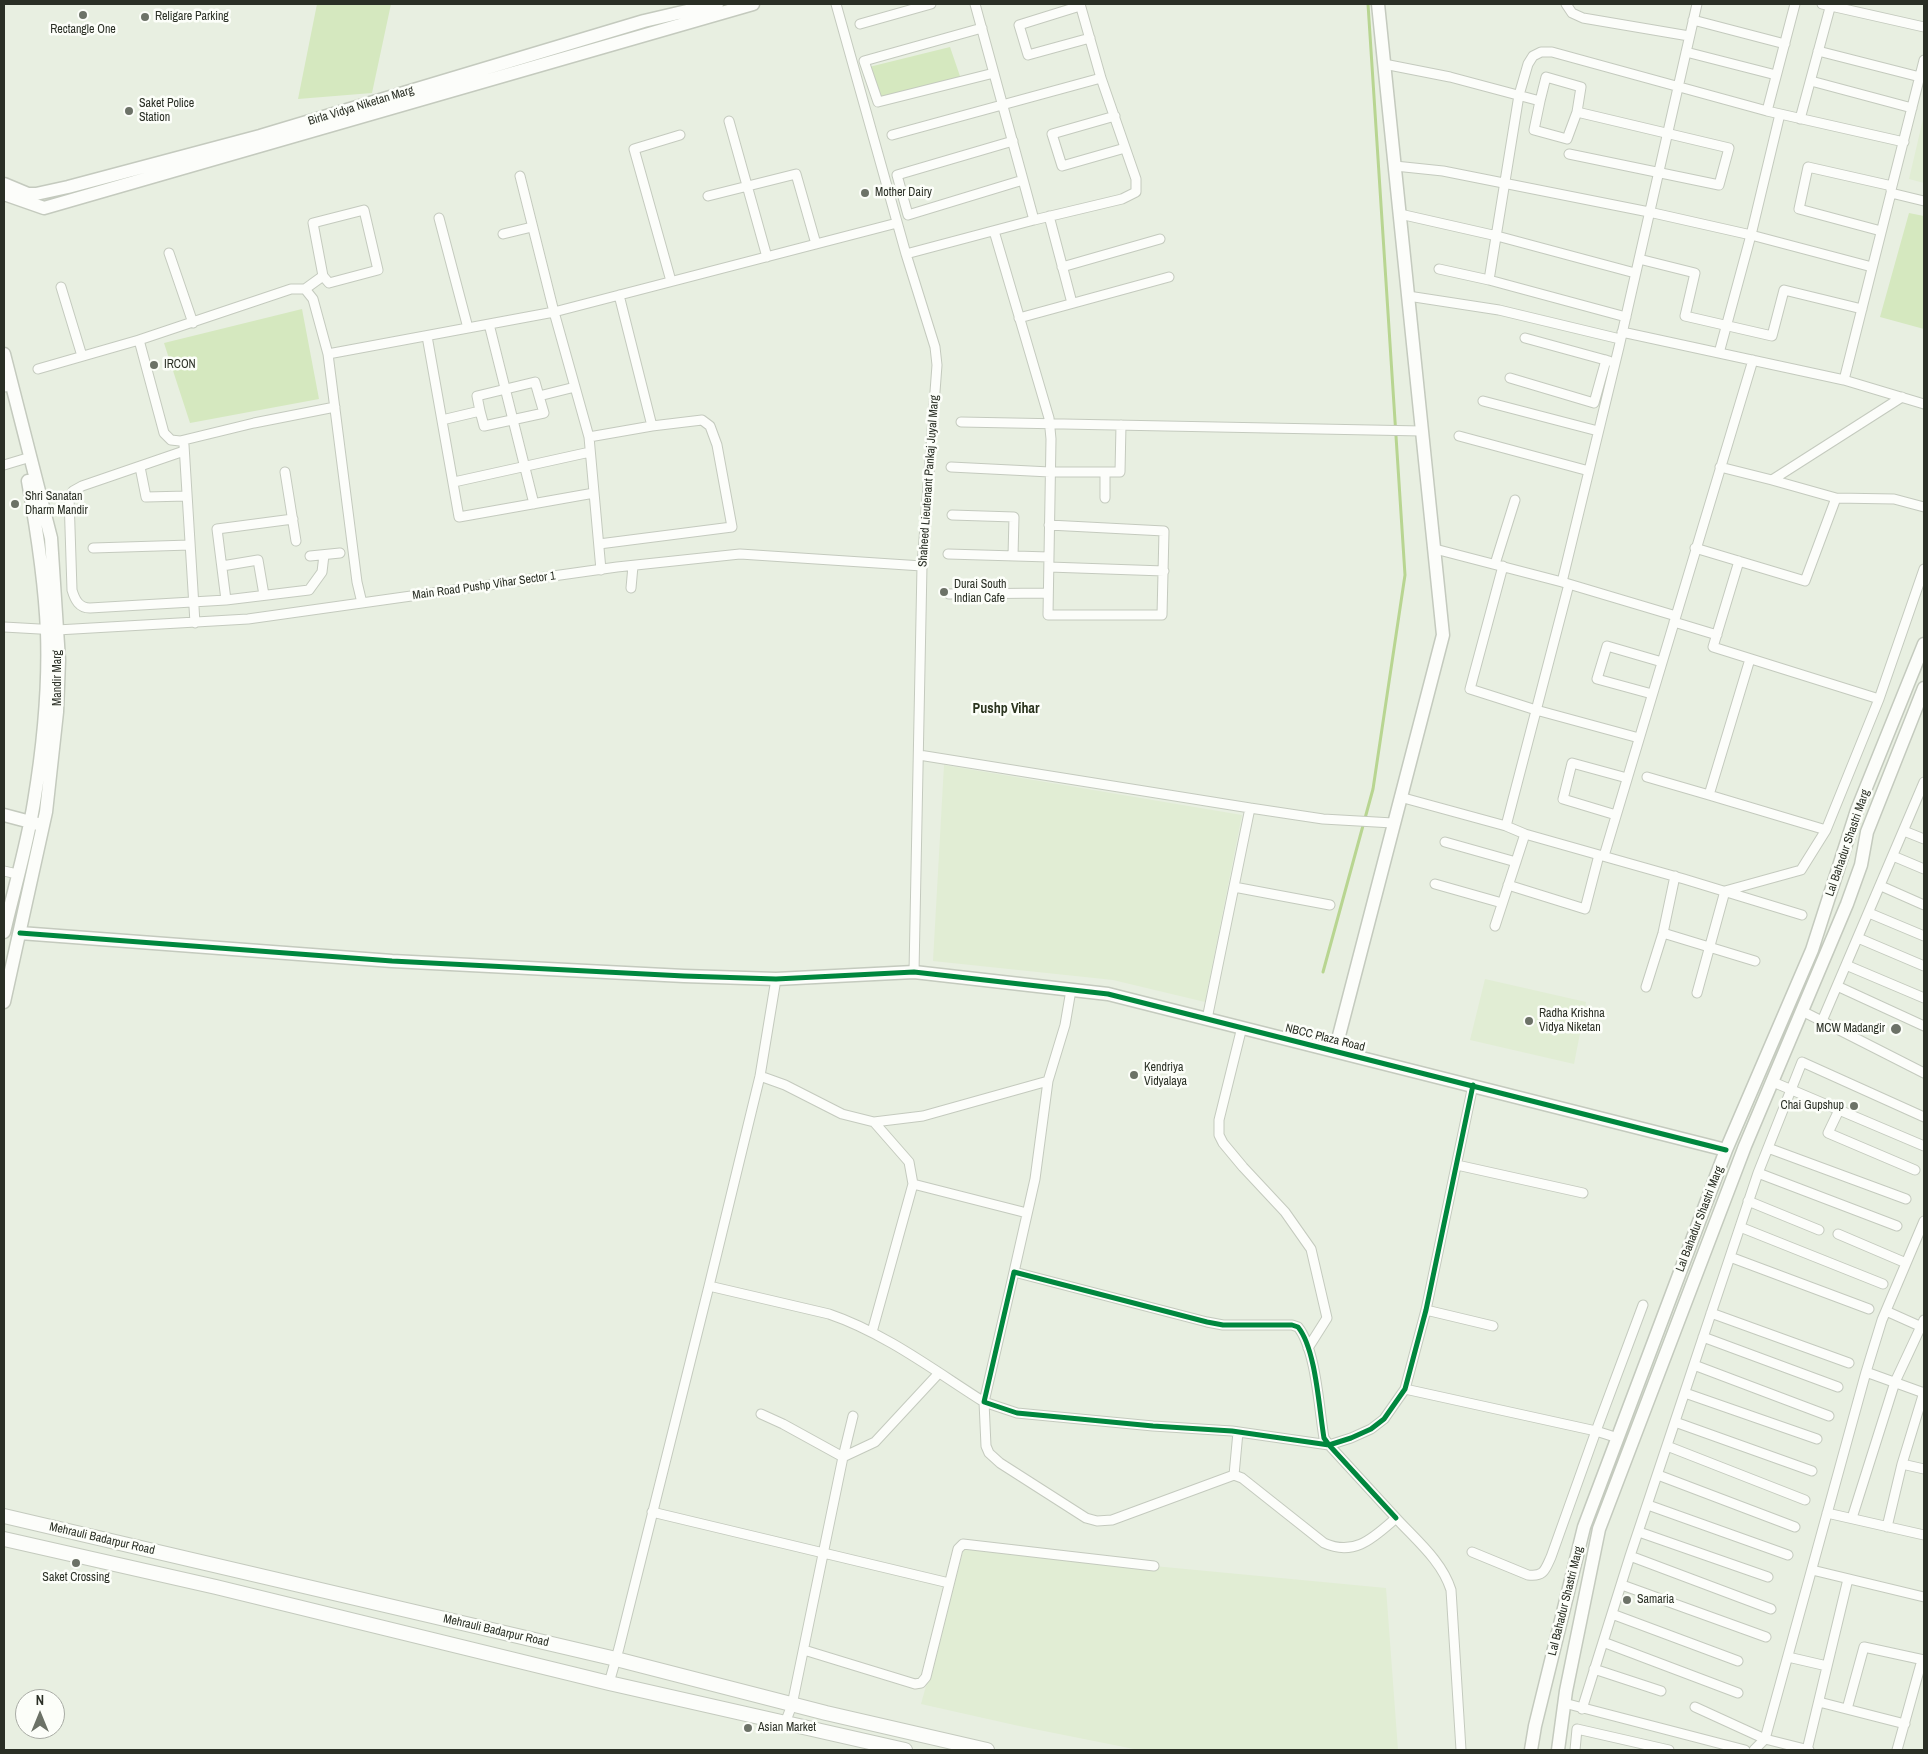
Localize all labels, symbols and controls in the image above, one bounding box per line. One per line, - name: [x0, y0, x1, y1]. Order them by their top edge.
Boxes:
- marker: Rectangle One: [77, 9, 89, 21]
- place label: Religare Parking: [155, 10, 229, 24]
- marker: Religare Parking: [139, 11, 151, 23]
- place label: Rectangle One: [50, 23, 116, 37]
- street label: Birla Vidya Niketan Marg: [306, 83, 416, 129]
- place label: Saket Police Station: [139, 97, 194, 125]
- marker: Saket Police Station: [123, 105, 135, 117]
- place label: Mother Dairy: [875, 186, 932, 200]
- marker: Mother Dairy: [859, 187, 871, 199]
- place label: IRCON: [164, 358, 196, 372]
- marker: IRCON: [148, 359, 160, 371]
- street label: Shaheed Lieutenant Pankaj Juyal Marg: [916, 395, 942, 567]
- place label: Shri Sanatan Dharm Mandir: [25, 490, 88, 518]
- marker: Shri Sanatan Dharm Mandir: [9, 498, 21, 510]
- street label: Main Road Pushp Vihar Sector 1: [412, 569, 556, 603]
- place label: Durai South Indian Cafe: [954, 578, 1007, 606]
- marker: Durai South Indian Cafe: [938, 586, 950, 598]
- street label: Mandir Marg: [51, 650, 65, 706]
- district label: Pushp Vihar: [973, 701, 1039, 717]
- street label: Lal Bahadur Shastri Marg: [1823, 788, 1873, 898]
- place label: Radha Krishna Vidya Niketan: [1539, 1007, 1605, 1035]
- marker: Radha Krishna Vidya Niketan: [1523, 1015, 1535, 1027]
- street label: NBCC Plaza Road: [1284, 1021, 1366, 1055]
- place label: MCW Madangir: [1816, 1022, 1885, 1036]
- marker: MCW Madangir: [1889, 1022, 1903, 1036]
- place label: Kendriya Vidyalaya: [1144, 1061, 1187, 1089]
- marker: Kendriya Vidyalaya: [1128, 1069, 1140, 1081]
- place label: Chai Gupshup: [1781, 1099, 1844, 1113]
- marker: Chai Gupshup: [1848, 1100, 1860, 1112]
- street label: Lal Bahadur Shastri Marg: [1673, 1164, 1727, 1274]
- street label: Mehrauli Badarpur Road: [48, 1520, 156, 1558]
- street label: Lal Bahadur Shastri Marg: [1545, 1545, 1587, 1657]
- marker: Saket Crossing: [70, 1557, 82, 1569]
- place label: Saket Crossing: [42, 1571, 110, 1585]
- place label: Samaria: [1637, 1593, 1674, 1607]
- marker: Samaria: [1621, 1594, 1633, 1606]
- street label: Mehrauli Badarpur Road: [442, 1612, 550, 1650]
- north arrow: [15, 1689, 65, 1739]
- text: N: [36, 1691, 44, 1709]
- place label: Asian Market: [758, 1721, 816, 1735]
- marker: Asian Market: [742, 1722, 754, 1734]

